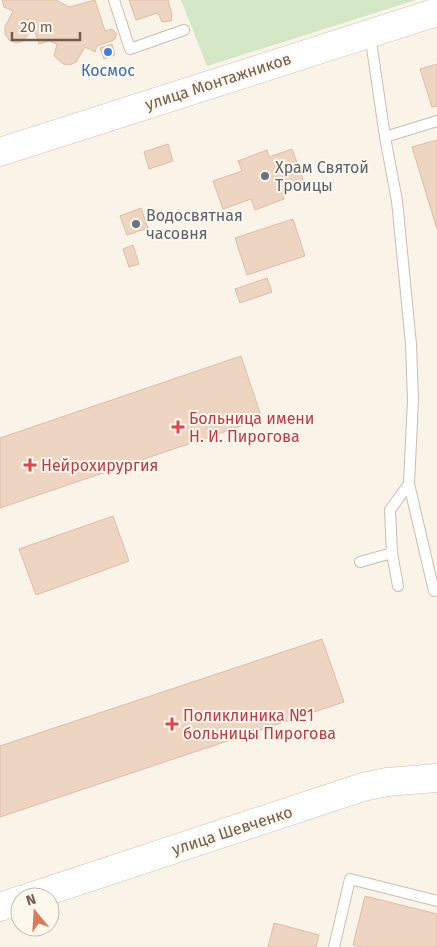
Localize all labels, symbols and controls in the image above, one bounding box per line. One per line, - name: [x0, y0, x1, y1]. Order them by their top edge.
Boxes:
- scale bar: [12, 10, 80, 42]
- text: 20 m: [20, 18, 53, 36]
- marker: Космос: [102, 46, 114, 58]
- street label: улица Монтажников: [143, 49, 294, 114]
- place label: Космос: [81, 61, 135, 80]
- place label: Храм Святой Троицы: [275, 158, 369, 195]
- marker: Храм Святой Троицы: [259, 170, 271, 182]
- place label: Водосвятная часовня: [146, 206, 243, 243]
- marker: Водосвятная часовня: [130, 218, 142, 230]
- place label: Больница имени Н. И. Пирогова: [189, 409, 314, 446]
- marker: Больница имени Н. И. Пирогова: [171, 420, 185, 434]
- place label: Нейрохирургия: [41, 456, 158, 475]
- marker: Нейрохирургия: [23, 458, 37, 472]
- place label: Поликлиника №1 больницы Пирогова: [183, 706, 336, 743]
- marker: Поликлиника №1 больницы Пирогова: [165, 717, 179, 731]
- street label: улица Шевченко: [169, 802, 295, 859]
- north arrow: [10, 887, 60, 937]
- text: N: [24, 891, 38, 910]

